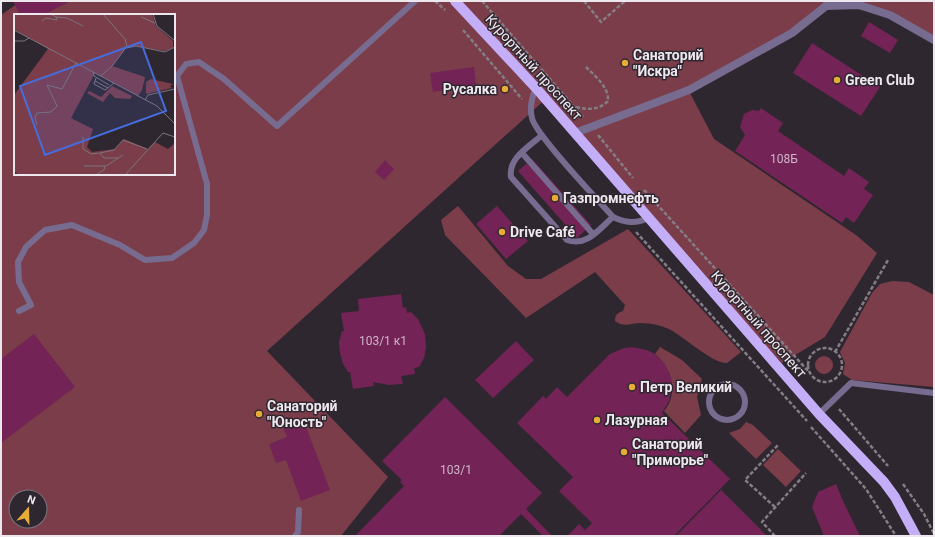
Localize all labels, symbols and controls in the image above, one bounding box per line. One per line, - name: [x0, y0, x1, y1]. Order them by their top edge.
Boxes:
- street label: Курортный проспект: [482, 11, 586, 123]
- inset map: [14, 14, 175, 175]
- place label: Санаторий "Искра": [633, 47, 704, 79]
- marker: Санаторий "Искра": [620, 58, 630, 68]
- place label: Green Club: [845, 72, 915, 88]
- marker: Green Club: [832, 75, 842, 85]
- place label: Русалка: [443, 81, 498, 97]
- marker: Русалка: [500, 84, 510, 94]
- house number: 108Б: [770, 152, 798, 166]
- place label: Газпромнефть: [563, 190, 659, 206]
- marker: Газпромнефть: [550, 193, 560, 203]
- place label: Drive Café: [510, 224, 575, 240]
- marker: Drive Café: [497, 227, 507, 237]
- street label: Курортный проспект: [708, 267, 810, 381]
- house number: 103/1 к1: [359, 334, 407, 348]
- place label: Петр Великий: [640, 379, 732, 395]
- marker: Петр Великий: [627, 382, 637, 392]
- place label: Санаторий "Юность": [267, 398, 338, 430]
- marker: Санаторий "Юность": [254, 409, 264, 419]
- place label: Лазурная: [605, 412, 668, 428]
- marker: Лазурная: [592, 415, 602, 425]
- place label: Санаторий "Приморье": [632, 436, 709, 468]
- marker: Санаторий "Приморье": [619, 447, 629, 457]
- house number: 103/1: [440, 463, 472, 477]
- north arrow: [8, 489, 48, 529]
- text: N: [25, 493, 37, 508]

